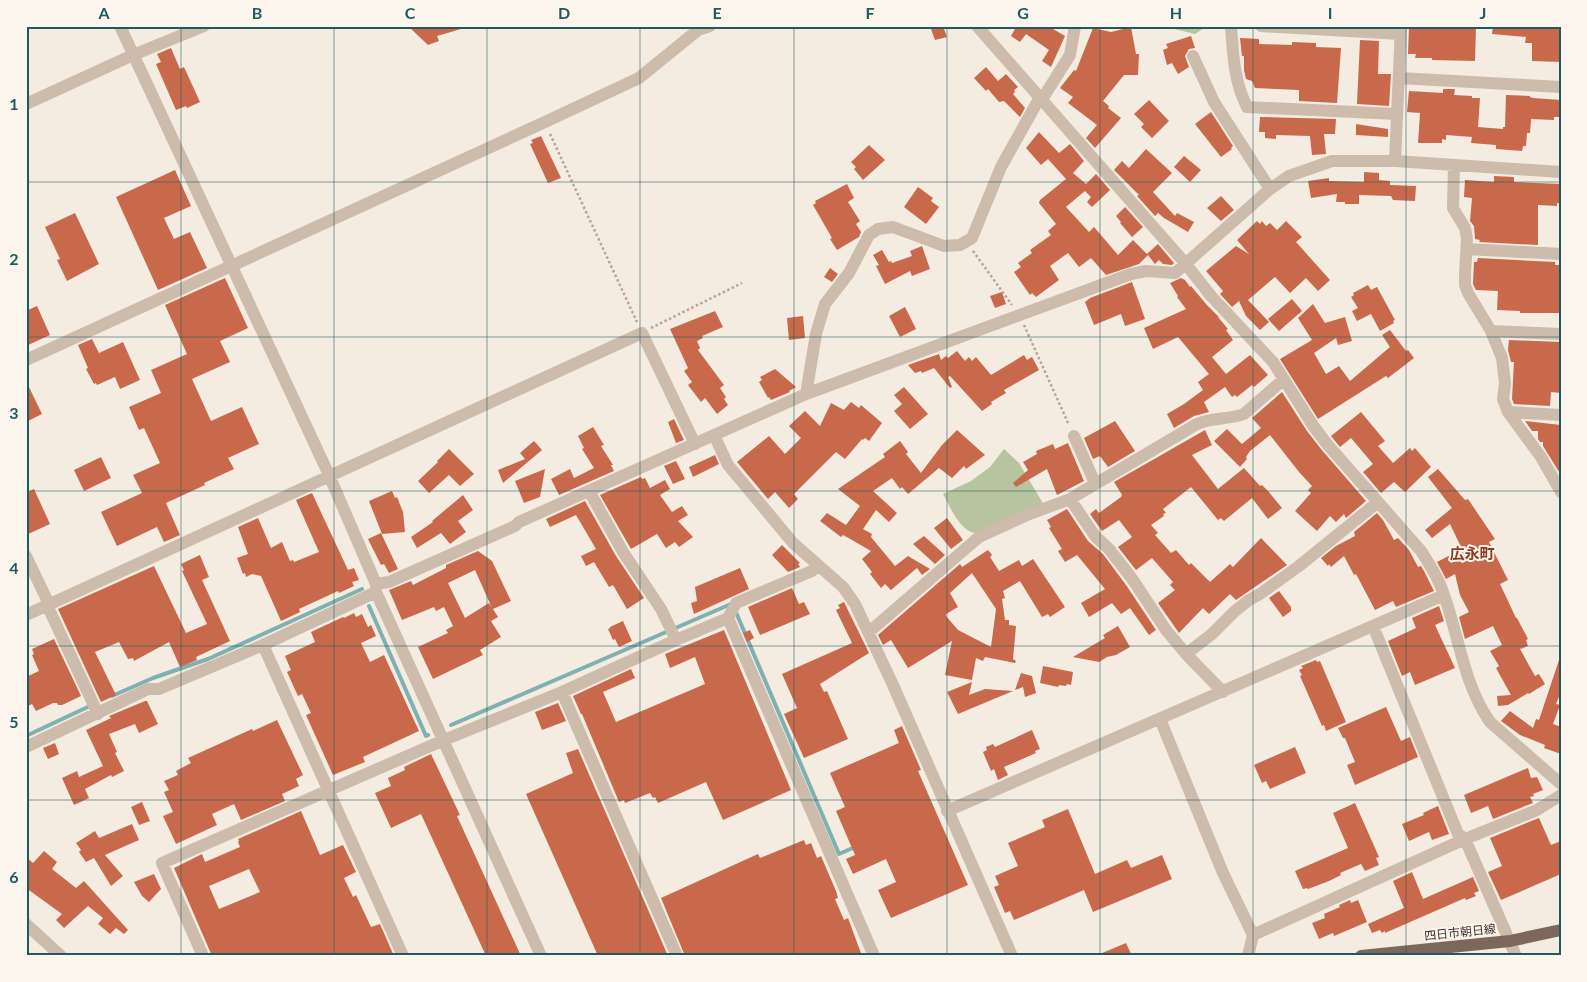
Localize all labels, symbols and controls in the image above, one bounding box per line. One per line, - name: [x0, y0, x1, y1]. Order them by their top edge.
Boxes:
- text: A: [97, 3, 110, 22]
- text: B: [252, 3, 262, 22]
- text: C: [405, 3, 416, 22]
- text: D: [558, 3, 570, 22]
- text: E: [712, 3, 722, 22]
- text: F: [865, 3, 875, 22]
- text: G: [1017, 3, 1029, 22]
- text: H: [1170, 3, 1182, 22]
- text: I: [1328, 3, 1332, 22]
- text: J: [1480, 3, 1486, 22]
- text: 1: [9, 94, 19, 113]
- text: 2: [9, 249, 19, 268]
- text: 3: [9, 403, 19, 422]
- district label: 広永町: [1449, 544, 1495, 562]
- text: 4: [9, 558, 19, 577]
- text: 5: [9, 712, 19, 731]
- text: 6: [9, 867, 19, 886]
- street label: 四日市朝日線: [1423, 921, 1497, 943]

